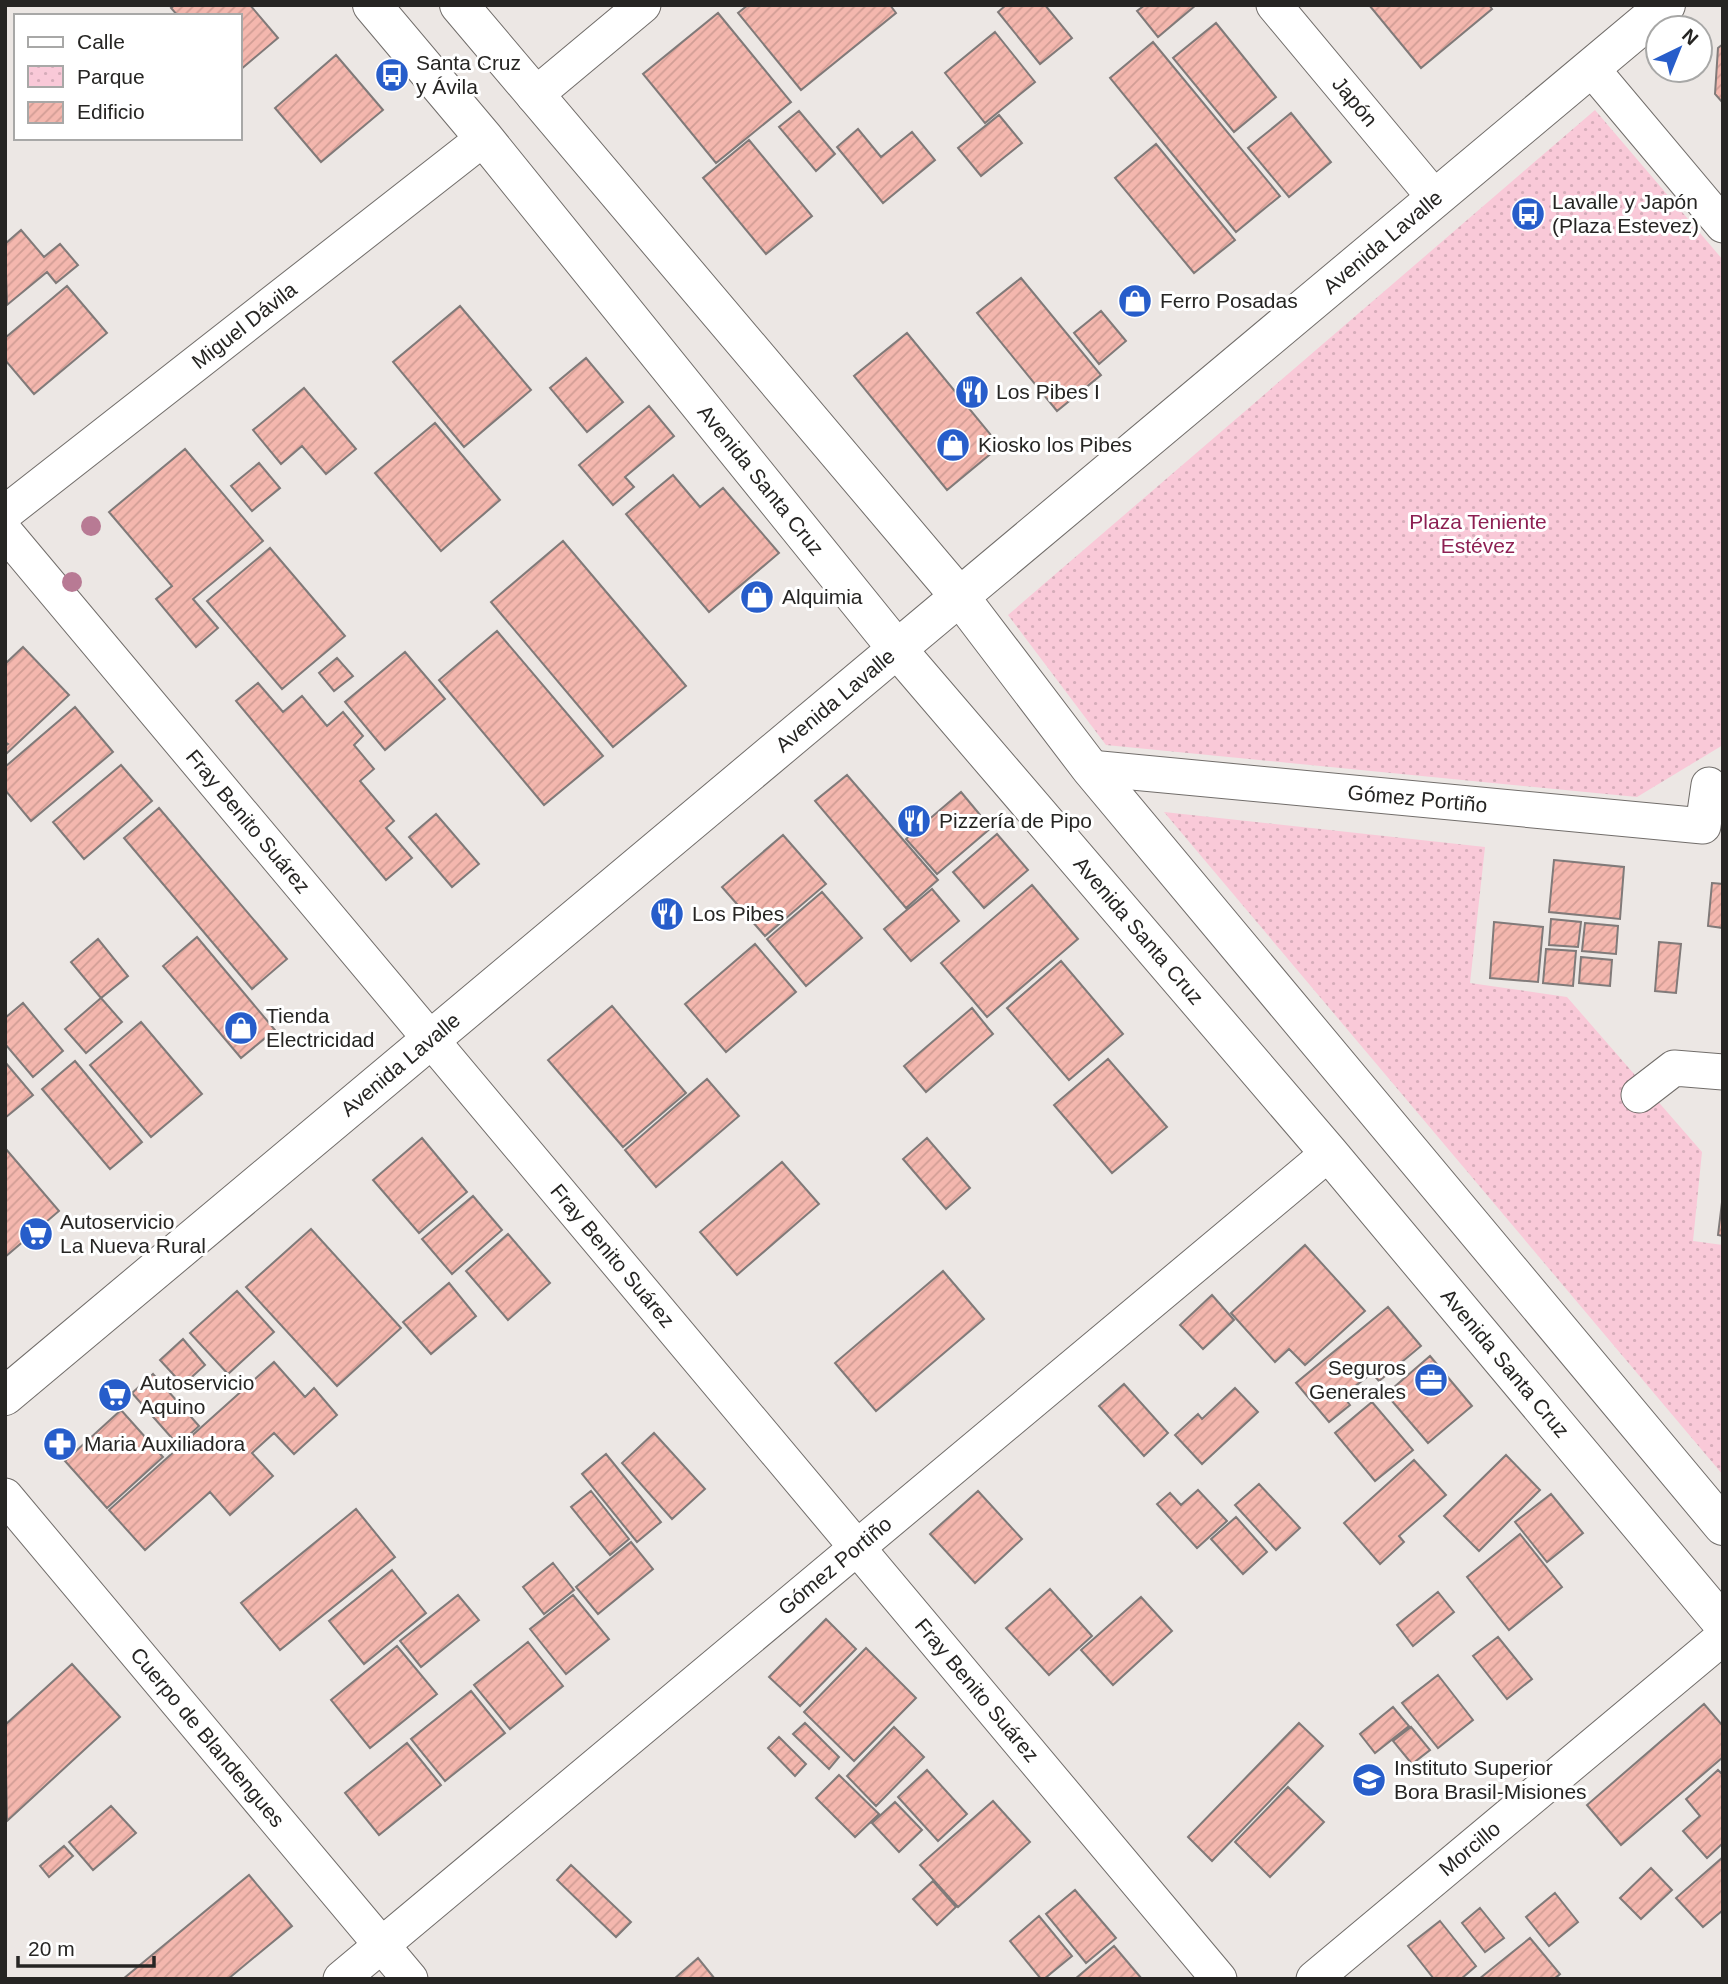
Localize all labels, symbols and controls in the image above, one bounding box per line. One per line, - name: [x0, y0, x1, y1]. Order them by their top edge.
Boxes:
- legend: [14, 14, 242, 140]
- north arrow: [1644, 14, 1714, 84]
- text: N: [1678, 25, 1702, 49]
- text: Calle: [77, 30, 125, 53]
- place label: Santa Cruz y Ávila: [416, 51, 521, 98]
- bus stop icon: Santa Cruz y Ávila: [373, 56, 411, 94]
- text: Parque: [77, 65, 145, 88]
- street label: Japón: [1328, 72, 1382, 131]
- text: Edificio: [77, 100, 145, 123]
- street label: Avenida Lavalle: [1318, 186, 1446, 298]
- place label: Lavalle y Japón (Plaza Estevez): [1552, 190, 1699, 237]
- bus stop icon: Lavalle y Japón (Plaza Estevez): [1509, 195, 1547, 233]
- street label: Miguel Dávila: [187, 277, 301, 373]
- shop icon: Ferro Posadas: [1116, 282, 1154, 320]
- place label: Ferro Posadas: [1160, 289, 1298, 312]
- restaurant icon: Los Pibes I: [953, 373, 991, 411]
- place label: Los Pibes I: [996, 380, 1100, 403]
- street label: Avenida Santa Cruz: [693, 400, 829, 560]
- shop icon: Kiosko los Pibes: [934, 426, 972, 464]
- place label: Kiosko los Pibes: [978, 433, 1132, 456]
- park label: Plaza Teniente Estévez: [1409, 510, 1547, 557]
- shop icon: Alquimia: [738, 578, 776, 616]
- place label: Alquimia: [782, 585, 863, 608]
- street label: Avenida Lavalle: [771, 644, 899, 757]
- street label: Fray Benito Suárez: [182, 745, 315, 898]
- street label: Gómez Portiño: [1347, 780, 1488, 817]
- restaurant icon: Pizzería de Pipo: [895, 802, 933, 840]
- place label: Pizzería de Pipo: [939, 809, 1092, 832]
- street label: Avenida Santa Cruz: [1069, 852, 1208, 1009]
- restaurant icon: Los Pibes: [648, 895, 686, 933]
- place label: Los Pibes: [692, 902, 784, 925]
- place label: Tienda Electricidad: [266, 1004, 375, 1051]
- street label: Avenida Lavalle: [336, 1008, 464, 1121]
- shop icon: Tienda Electricidad: [222, 1009, 260, 1047]
- street label: Fray Benito Suárez: [546, 1179, 679, 1332]
- place label: Autoservicio La Nueva Rural: [60, 1210, 206, 1257]
- supermarket icon: Autoservicio La Nueva Rural: [17, 1215, 55, 1253]
- street label: Avenida Santa Cruz: [1437, 1284, 1574, 1442]
- place label: Seguros Generales: [1309, 1356, 1406, 1403]
- office icon: Seguros Generales: [1412, 1361, 1450, 1399]
- place label: Autoservicio Aquino: [140, 1371, 254, 1418]
- supermarket icon: Autoservicio Aquino: [96, 1376, 134, 1414]
- pharmacy icon: Maria Auxiliadora: [41, 1425, 79, 1463]
- place label: Maria Auxiliadora: [84, 1432, 245, 1455]
- street label: Gómez Portiño: [774, 1512, 896, 1619]
- street label: Fray Benito Suárez: [911, 1614, 1044, 1766]
- street label: Cuerpo de Blandengues: [126, 1643, 289, 1831]
- place label: Instituto Superior Bora Brasil-Misiones: [1394, 1756, 1587, 1803]
- school or university icon: Instituto Superior Bora Brasil-Misiones: [1350, 1761, 1388, 1799]
- street label: Morcillo: [1434, 1816, 1505, 1880]
- scale bar: [18, 1924, 154, 1968]
- text: 20 m: [28, 1937, 75, 1960]

